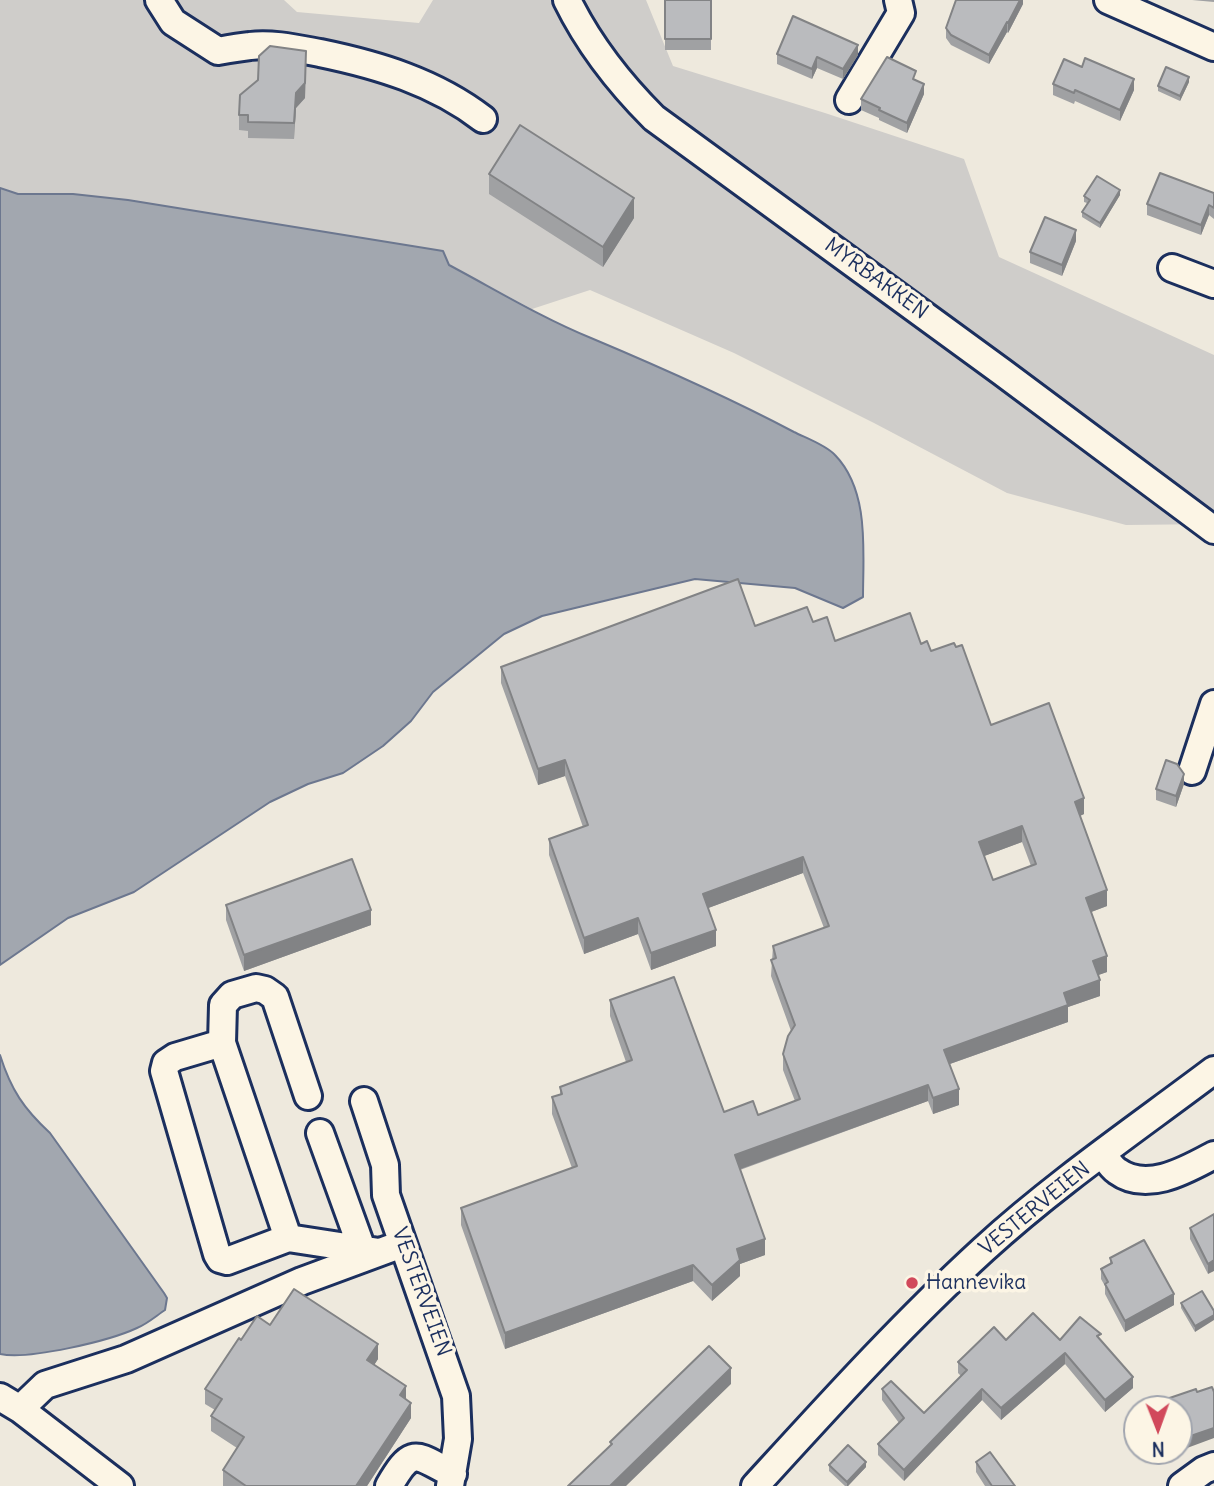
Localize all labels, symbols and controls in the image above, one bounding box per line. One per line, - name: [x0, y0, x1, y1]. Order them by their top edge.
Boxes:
- street label: MYRBAKKEN: [819, 233, 933, 325]
- street label: VESTERVEIEN: [975, 1157, 1095, 1261]
- street label: VESTERVEIEN: [386, 1224, 456, 1360]
- place label: Hannevika: [926, 1270, 1026, 1296]
- marker: Hannevika: [904, 1275, 920, 1291]
- north arrow: [1123, 1395, 1193, 1465]
- text: N: [1152, 1437, 1165, 1461]

